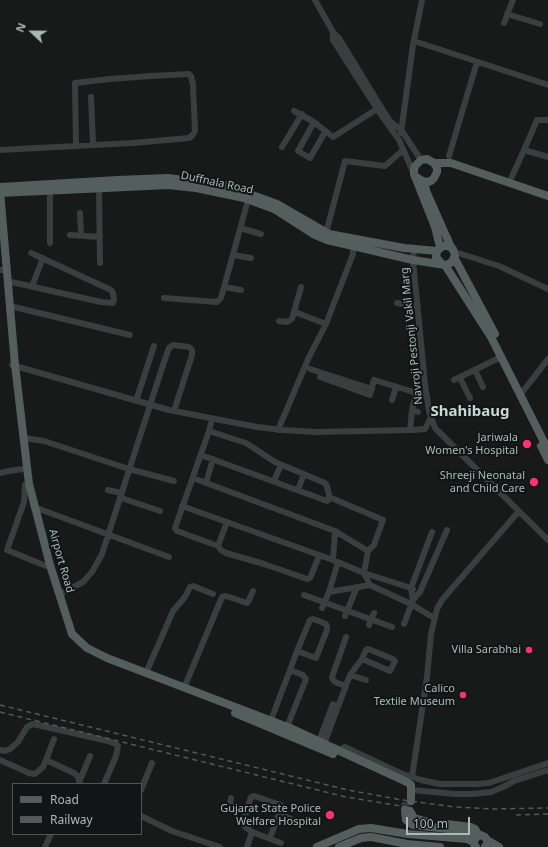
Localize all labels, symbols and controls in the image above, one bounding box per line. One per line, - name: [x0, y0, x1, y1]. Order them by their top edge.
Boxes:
- north arrow: [12, 12, 52, 52]
- text: N: [12, 20, 29, 34]
- street label: Duffnala Road: [180, 169, 254, 197]
- street label: Navroji Pestonji Vakil Marg: [398, 267, 426, 405]
- district label: Shahibaug: [431, 403, 509, 421]
- place label: Jariwala Women's Hospital: [425, 431, 518, 457]
- marker: Jariwala Women's Hospital: [521, 438, 533, 450]
- place label: Shreeji Neonatal and Child Care: [440, 469, 525, 495]
- marker: Shreeji Neonatal and Child Care: [528, 476, 540, 488]
- street label: Airport Road: [46, 528, 76, 594]
- place label: Villa Sarabhai: [452, 643, 521, 657]
- marker: Villa Sarabhai: [524, 645, 534, 655]
- place label: Calico Textile Museum: [374, 682, 455, 708]
- marker: Calico Textile Museum: [458, 690, 468, 700]
- legend: [12, 783, 142, 835]
- text: Road: [50, 791, 79, 808]
- place label: Gujarat State Police Welfare Hospital: [220, 802, 321, 828]
- marker: Gujarat State Police Welfare Hospital: [324, 809, 336, 821]
- scale bar: [408, 809, 472, 835]
- text: Railway: [50, 811, 93, 828]
- text: 100 m: [413, 815, 448, 832]

